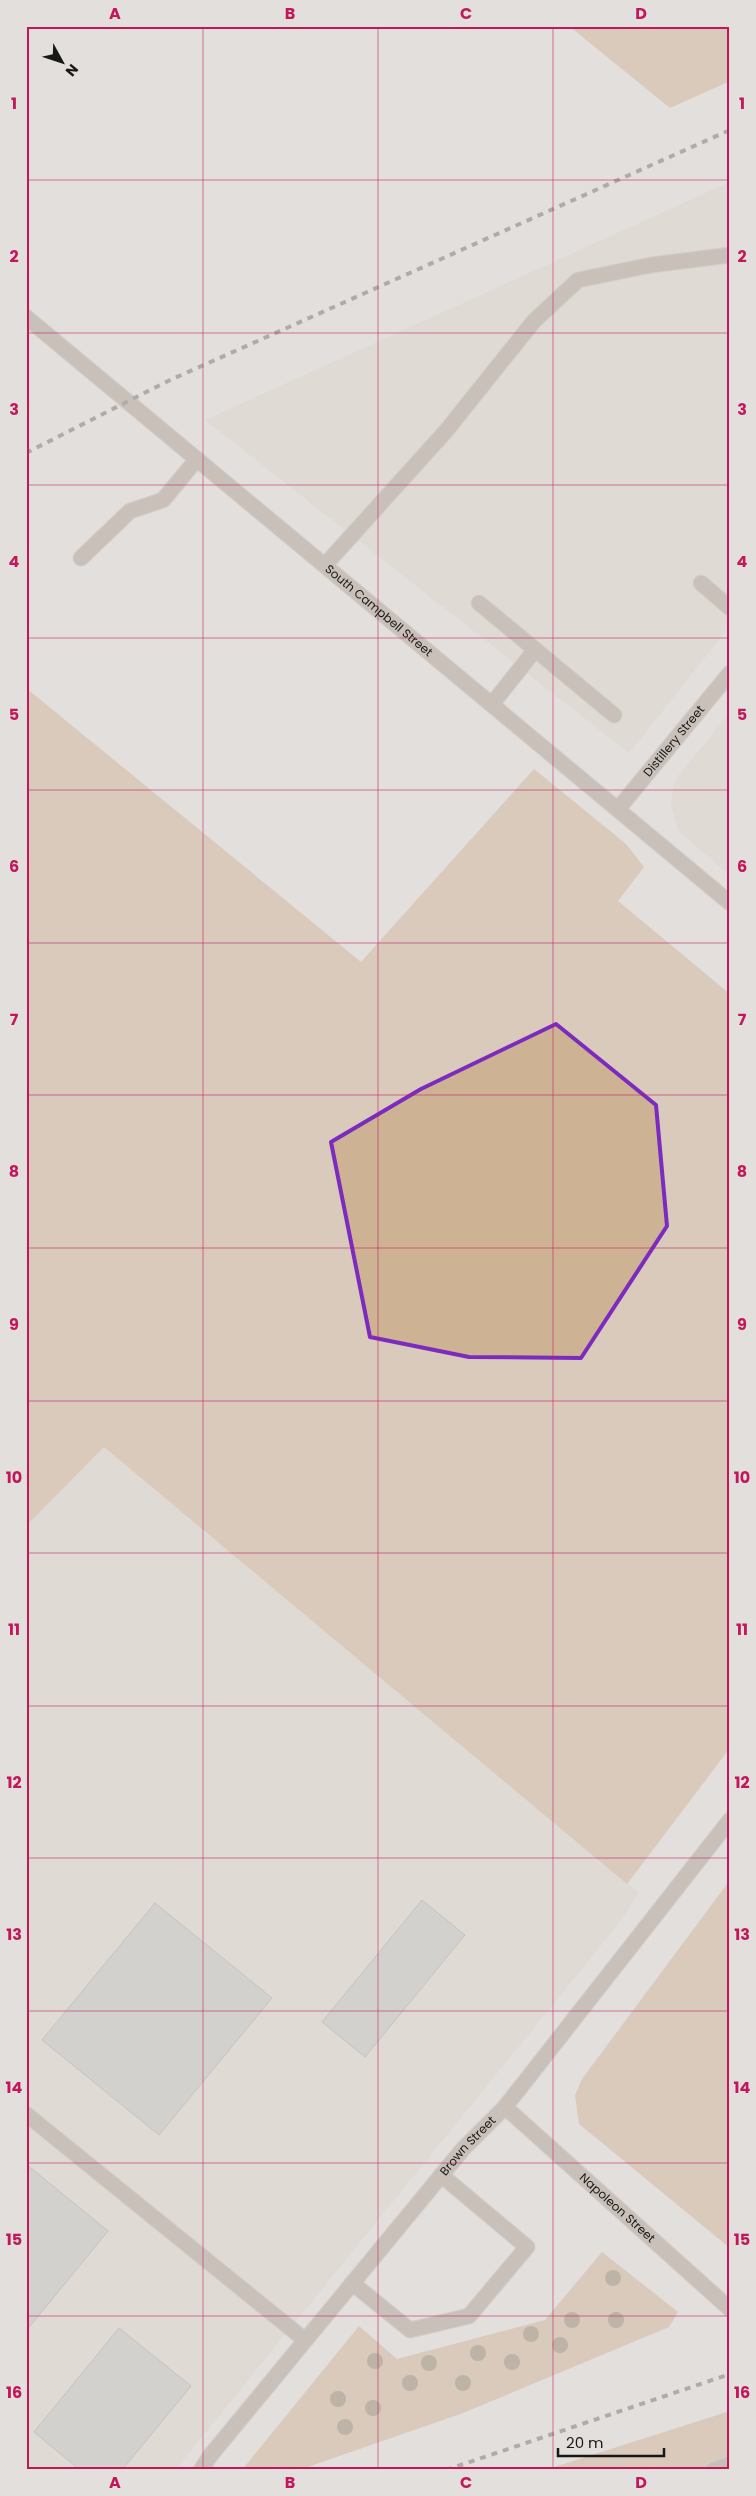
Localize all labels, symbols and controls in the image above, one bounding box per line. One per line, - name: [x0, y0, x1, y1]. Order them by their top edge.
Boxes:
- text: A: [109, 2, 121, 25]
- text: B: [285, 2, 295, 25]
- text: C: [460, 2, 472, 25]
- text: D: [635, 2, 647, 25]
- north arrow: [38, 38, 88, 88]
- text: N: [61, 60, 83, 81]
- text: 1: [11, 92, 17, 115]
- text: 1: [739, 92, 745, 115]
- text: 2: [9, 245, 19, 268]
- text: 2: [737, 245, 747, 268]
- text: 3: [9, 398, 19, 421]
- text: 3: [737, 398, 747, 421]
- text: 4: [9, 550, 20, 573]
- text: 4: [737, 550, 748, 573]
- street label: South Campbell Street: [322, 560, 437, 660]
- street label: Distillery Street: [639, 701, 708, 780]
- text: 5: [9, 703, 19, 726]
- text: 5: [737, 703, 747, 726]
- text: 6: [9, 855, 19, 878]
- text: 6: [737, 855, 747, 878]
- text: 7: [10, 1008, 19, 1031]
- text: 7: [738, 1008, 747, 1031]
- text: 8: [9, 1160, 19, 1183]
- text: 8: [737, 1160, 747, 1183]
- text: 9: [9, 1313, 19, 1336]
- text: 9: [737, 1313, 747, 1336]
- text: 10: [6, 1466, 22, 1489]
- text: 10: [734, 1466, 750, 1489]
- text: 11: [8, 1618, 20, 1641]
- text: 11: [736, 1618, 748, 1641]
- text: 12: [6, 1771, 22, 1794]
- text: 12: [734, 1771, 750, 1794]
- text: 13: [6, 1923, 22, 1946]
- text: 13: [734, 1923, 750, 1946]
- text: 14: [6, 2076, 23, 2099]
- text: 14: [734, 2076, 751, 2099]
- street label: Brown Street: [436, 2112, 499, 2179]
- street label: Napoleon Street: [576, 2169, 659, 2246]
- text: 15: [6, 2228, 22, 2251]
- text: 15: [734, 2228, 750, 2251]
- text: 16: [6, 2381, 22, 2404]
- text: 16: [734, 2381, 750, 2404]
- scale bar: [558, 2426, 665, 2458]
- text: 20 m: [566, 2432, 604, 2453]
- text: A: [109, 2471, 121, 2494]
- text: B: [285, 2471, 295, 2494]
- text: C: [460, 2471, 472, 2494]
- text: D: [635, 2471, 647, 2494]

